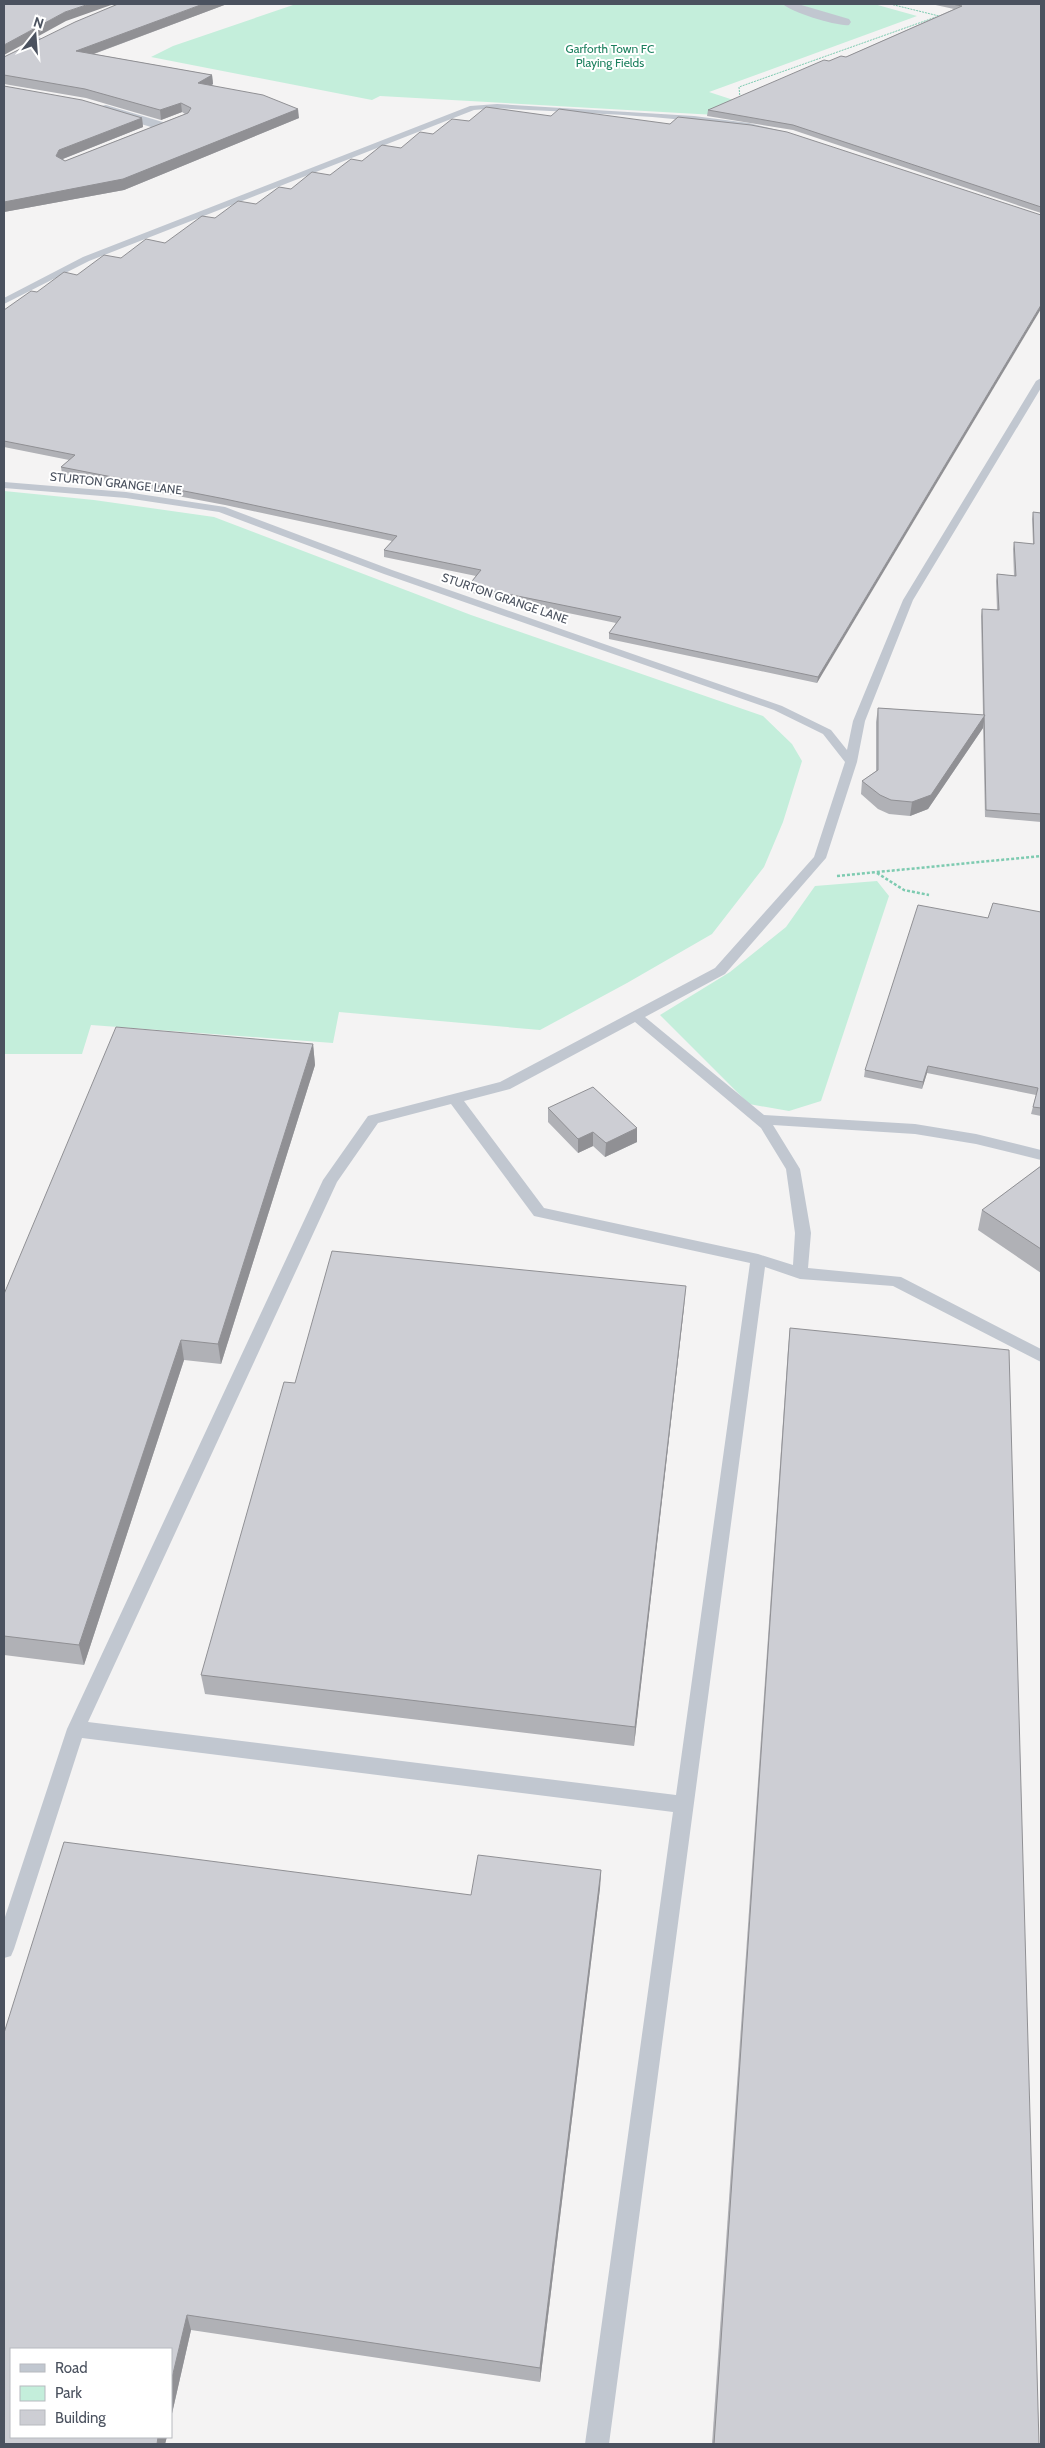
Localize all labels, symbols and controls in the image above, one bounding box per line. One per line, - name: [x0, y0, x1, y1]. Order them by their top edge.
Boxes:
- north arrow: [10, 10, 60, 60]
- text: N: [31, 13, 46, 33]
- park label: Garforth Town FC Playing Fields: [566, 41, 654, 70]
- street label: STURTON GRANGE LANE: [49, 469, 183, 497]
- street label: STURTON GRANGE LANE: [440, 569, 571, 627]
- legend: [10, 2348, 172, 2438]
- text: Road: [55, 2359, 88, 2377]
- text: Park: [55, 2384, 82, 2402]
- text: Building: [55, 2409, 106, 2427]

